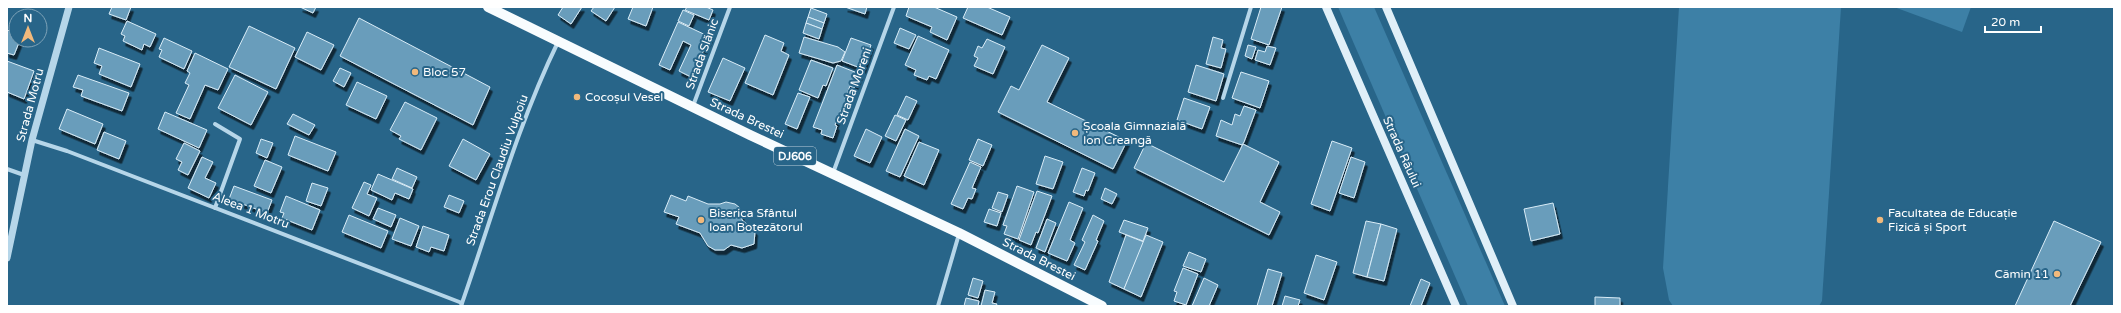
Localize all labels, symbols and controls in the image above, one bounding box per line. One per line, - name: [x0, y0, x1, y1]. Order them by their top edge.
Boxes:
- north arrow: [8, 8, 48, 48]
- scale bar: [1985, 8, 2041, 34]
- text: N: [24, 12, 32, 25]
- text: 20 m: [1991, 15, 2020, 29]
- street label: Strada Slănic: [683, 17, 721, 91]
- street label: Strada Moreni: [834, 46, 874, 126]
- place label: Bloc 57: [423, 65, 466, 79]
- street label: Strada Motru: [13, 67, 47, 143]
- marker: Bloc 57: [410, 67, 420, 77]
- place label: Cocoșul Vesel: [585, 90, 663, 104]
- marker: Cocoșul Vesel: [572, 92, 582, 102]
- street label: Strada Erou Claudiu Vulpoiu: [463, 93, 531, 247]
- street label: Strada Brestei: [708, 95, 786, 141]
- street label: Strada Râului: [1380, 114, 1424, 190]
- place label: Școala Gimnazială Ion Creangă: [1083, 119, 1186, 147]
- marker: Școala Gimnazială Ion Creangă: [1070, 128, 1080, 138]
- road number: DJ606: [774, 147, 816, 165]
- street label: Aleea 1 Motru: [211, 189, 291, 231]
- place label: Biserica Sfântul Ioan Botezătorul: [709, 206, 803, 234]
- place label: Facultatea de Educație Fizică și Sport: [1888, 206, 2018, 234]
- marker: Biserica Sfântul Ioan Botezătorul: [696, 215, 706, 225]
- marker: Facultatea de Educație Fizică și Sport: [1875, 215, 1885, 225]
- street label: Strada Brestei: [1000, 235, 1078, 283]
- place label: Cămin 11: [1994, 267, 2049, 281]
- marker: Cămin 11: [2052, 269, 2062, 279]

